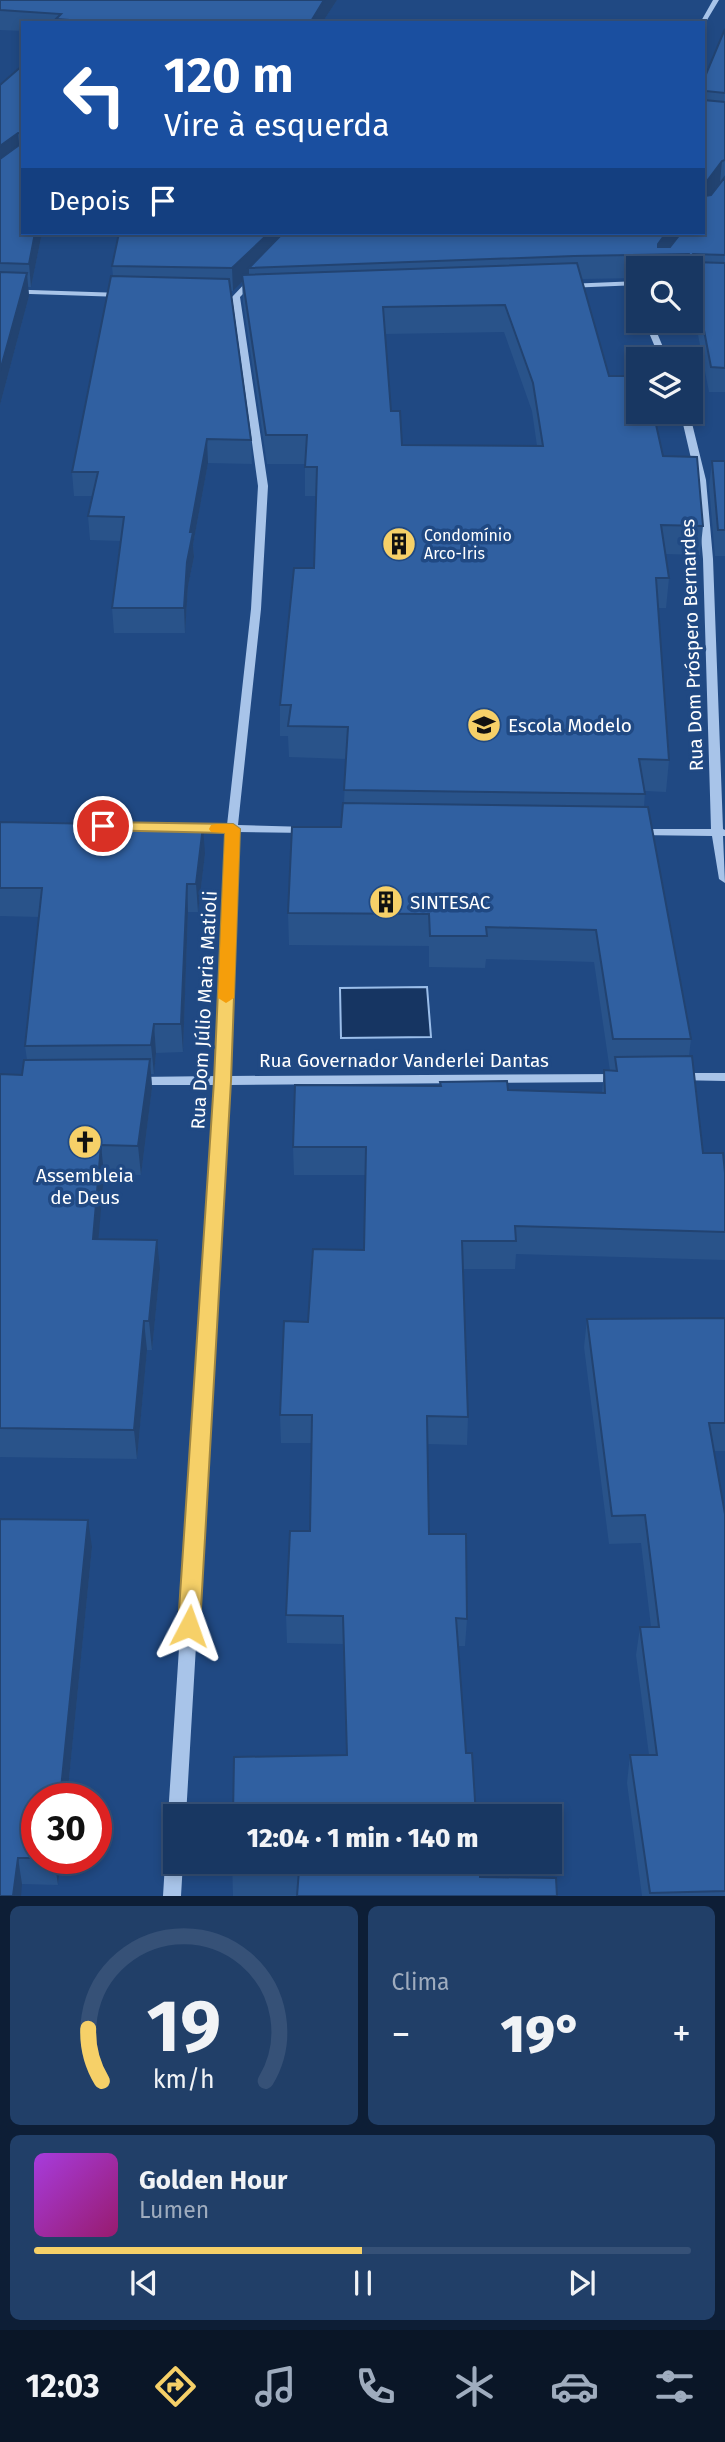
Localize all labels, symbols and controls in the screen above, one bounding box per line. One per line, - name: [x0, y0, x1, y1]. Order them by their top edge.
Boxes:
- text: 120 m: [164, 46, 294, 105]
- icon: left: [49, 49, 140, 140]
- text: Vire à esquerda: [164, 106, 390, 144]
- icon: arrive: [144, 182, 182, 220]
- text: Depois: [49, 186, 130, 217]
- map controls: [626, 256, 703, 424]
- button: search: [626, 256, 703, 333]
- button: layers: [626, 347, 703, 424]
- street label: Rua Dom Próspero Bernardes: [676, 518, 708, 772]
- building icon: Condomínio Arco-Iris: [380, 525, 418, 563]
- place label: Condomínio Arco-Iris: [424, 526, 512, 563]
- school or university icon: Escola Modelo: [465, 706, 503, 744]
- place label: Escola Modelo: [508, 714, 632, 737]
- pin: [73, 796, 133, 856]
- icon: arrive: [84, 807, 122, 845]
- building icon: SINTESAC: [367, 883, 405, 921]
- street label: Rua Dom Júlio Maria Matioli: [186, 890, 222, 1130]
- place label: SINTESAC: [410, 891, 491, 914]
- street label: Rua Governador Vanderlei Dantas: [259, 1049, 549, 1072]
- church icon: Assembleia de Deus: [66, 1123, 104, 1161]
- place label: Assembleia de Deus: [36, 1164, 134, 1209]
- position arrow: [152, 1589, 226, 1663]
- speed limit sign: 30: [21, 1783, 112, 1874]
- text: 12:04 · 1 min · 140 m: [247, 1823, 478, 1854]
- text: Clima: [392, 1968, 450, 1996]
- text: 19: [146, 1984, 221, 2071]
- text: 19°: [501, 2003, 582, 2066]
- text: −: [392, 2011, 411, 2057]
- text: +: [672, 2011, 691, 2057]
- text: km/h: [153, 2065, 215, 2095]
- text: Golden Hour: [139, 2165, 287, 2196]
- text: Lumen: [139, 2196, 209, 2224]
- icon: previous: [125, 2264, 163, 2302]
- icon: pause: [344, 2264, 382, 2302]
- icon: next: [563, 2264, 601, 2302]
- icon: directions: [151, 2362, 200, 2411]
- icon: music: [251, 2362, 300, 2411]
- icon: phone: [351, 2362, 400, 2411]
- icon: climate: [450, 2362, 499, 2411]
- icon: car: [550, 2362, 599, 2411]
- icon: filters: [650, 2362, 699, 2411]
- text: 12:03: [25, 2367, 100, 2405]

